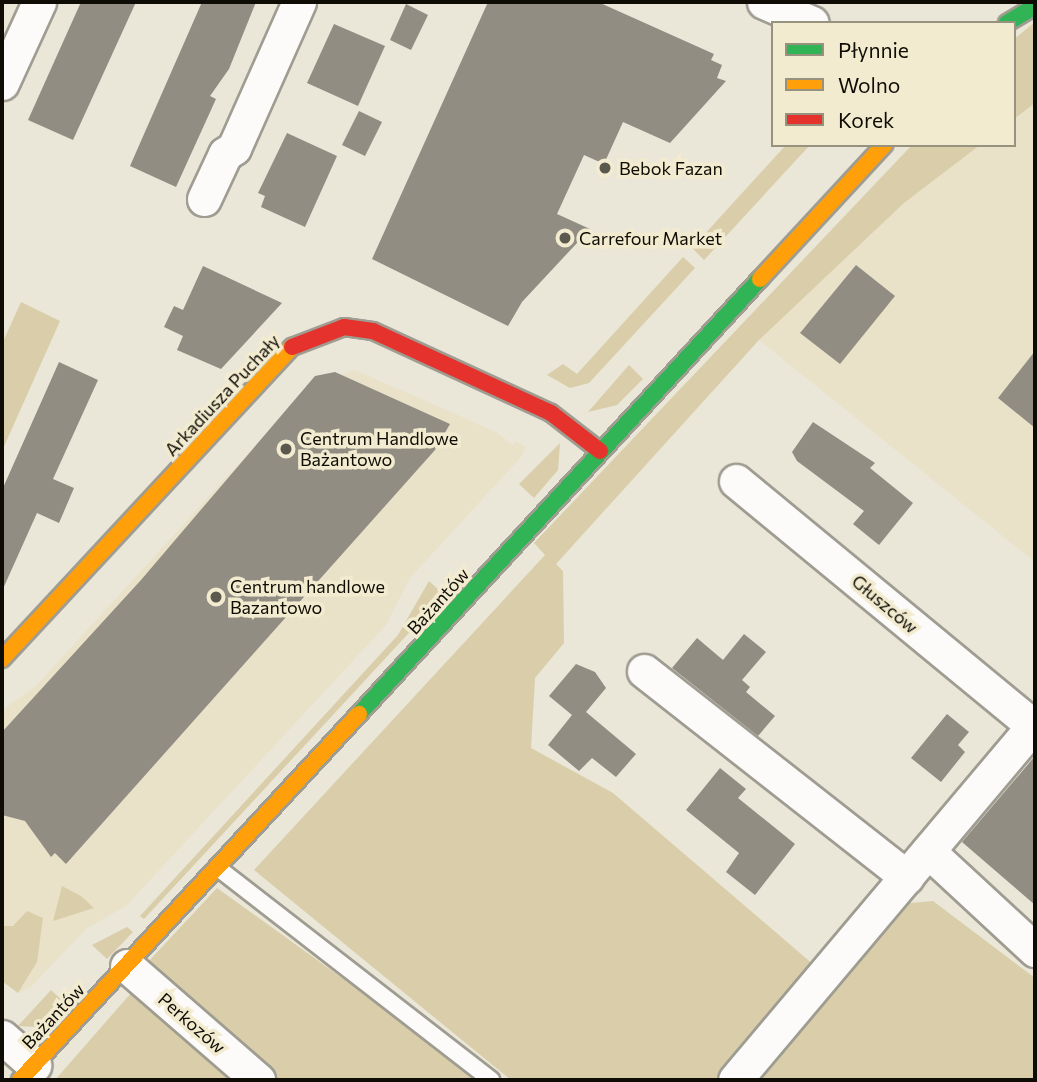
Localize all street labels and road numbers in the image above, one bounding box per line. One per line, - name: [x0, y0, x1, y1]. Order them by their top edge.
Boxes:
- street label: Arkadiusza Puchały: [160, 330, 284, 460]
- street label: Bażantów: [403, 563, 473, 639]
- street label: Głuszców: [848, 570, 922, 638]
- street label: Bażantów: [17, 979, 89, 1053]
- street label: Perkozów: [154, 988, 230, 1058]

